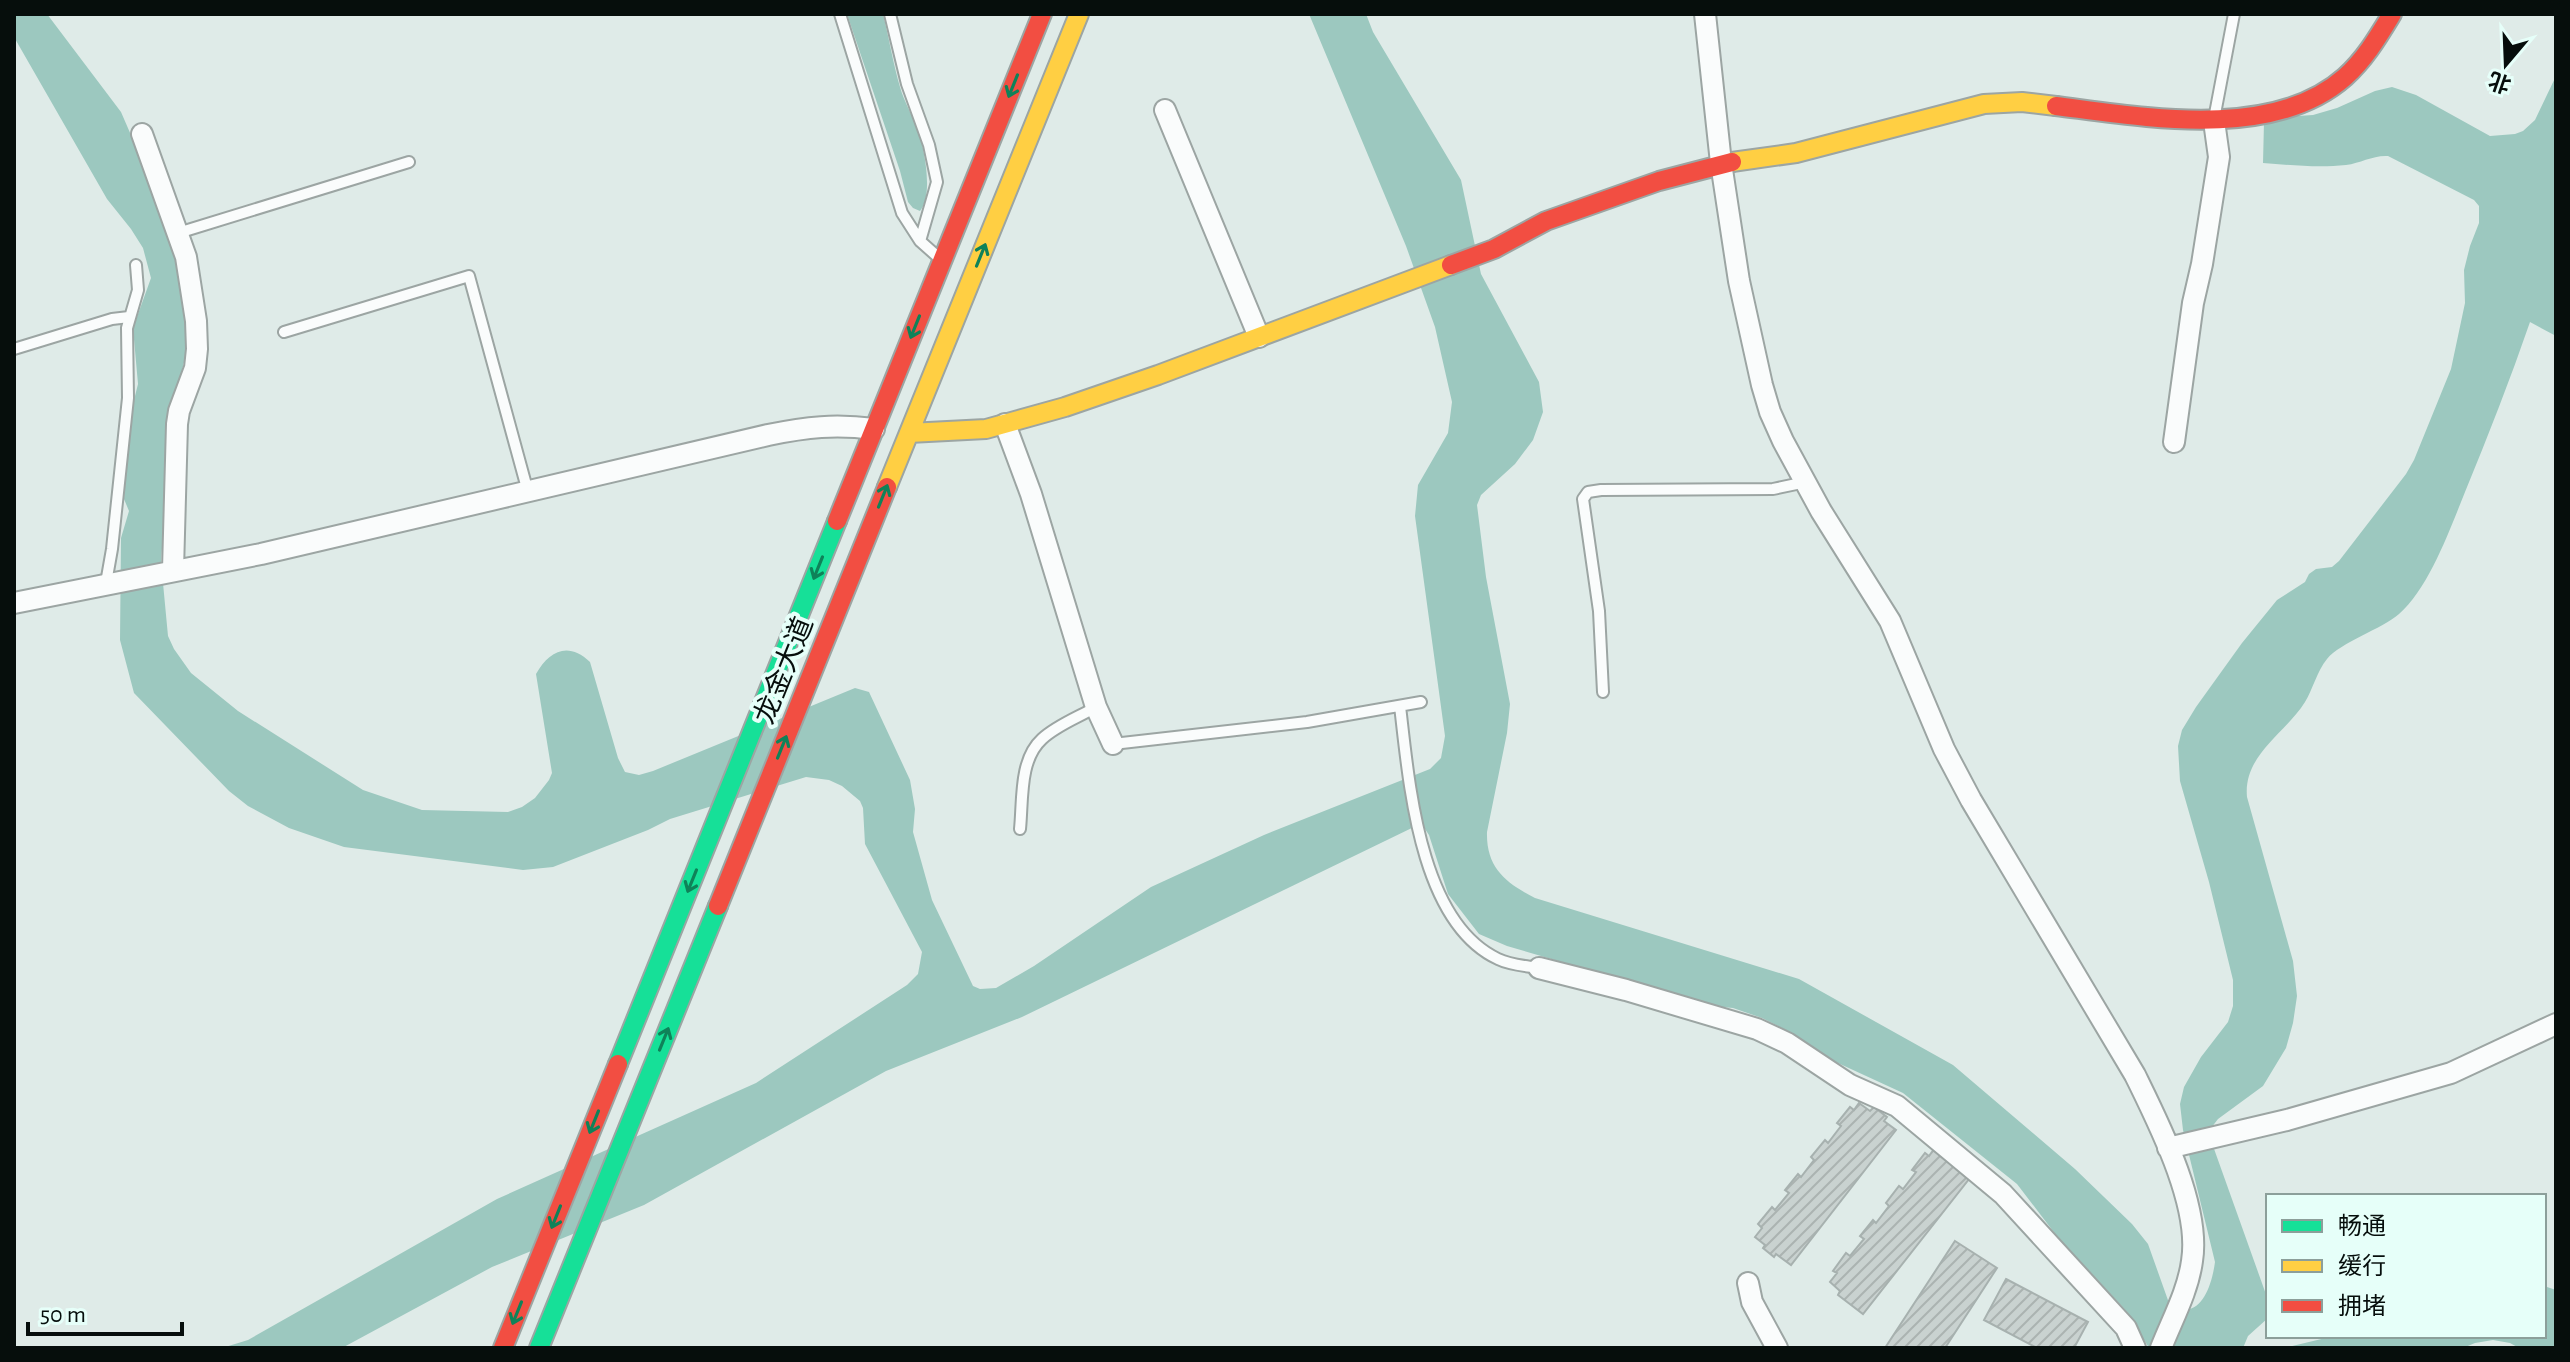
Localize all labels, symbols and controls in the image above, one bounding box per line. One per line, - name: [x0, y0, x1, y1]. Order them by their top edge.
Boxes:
- north arrow: [2466, 24, 2546, 104]
- text: 北: [2485, 68, 2514, 97]
- one-way arrow: [1005, 73, 1019, 98]
- one-way arrow: [975, 243, 989, 268]
- one-way arrow: [907, 314, 922, 339]
- one-way arrow: [877, 484, 892, 509]
- one-way arrow: [810, 555, 824, 580]
- street label: 龙金大道: [749, 613, 819, 728]
- one-way arrow: [776, 735, 790, 760]
- one-way arrow: [684, 868, 698, 893]
- one-way arrow: [658, 1027, 672, 1052]
- one-way arrow: [586, 1109, 600, 1134]
- legend: [2266, 1194, 2546, 1338]
- one-way arrow: [548, 1204, 562, 1229]
- text: 畅通: [2338, 1213, 2386, 1239]
- text: 缓行: [2338, 1253, 2386, 1279]
- scale bar: [28, 1286, 182, 1336]
- text: 拥堵: [2338, 1293, 2386, 1319]
- one-way arrow: [509, 1300, 524, 1325]
- text: 50 m: [40, 1303, 86, 1327]

